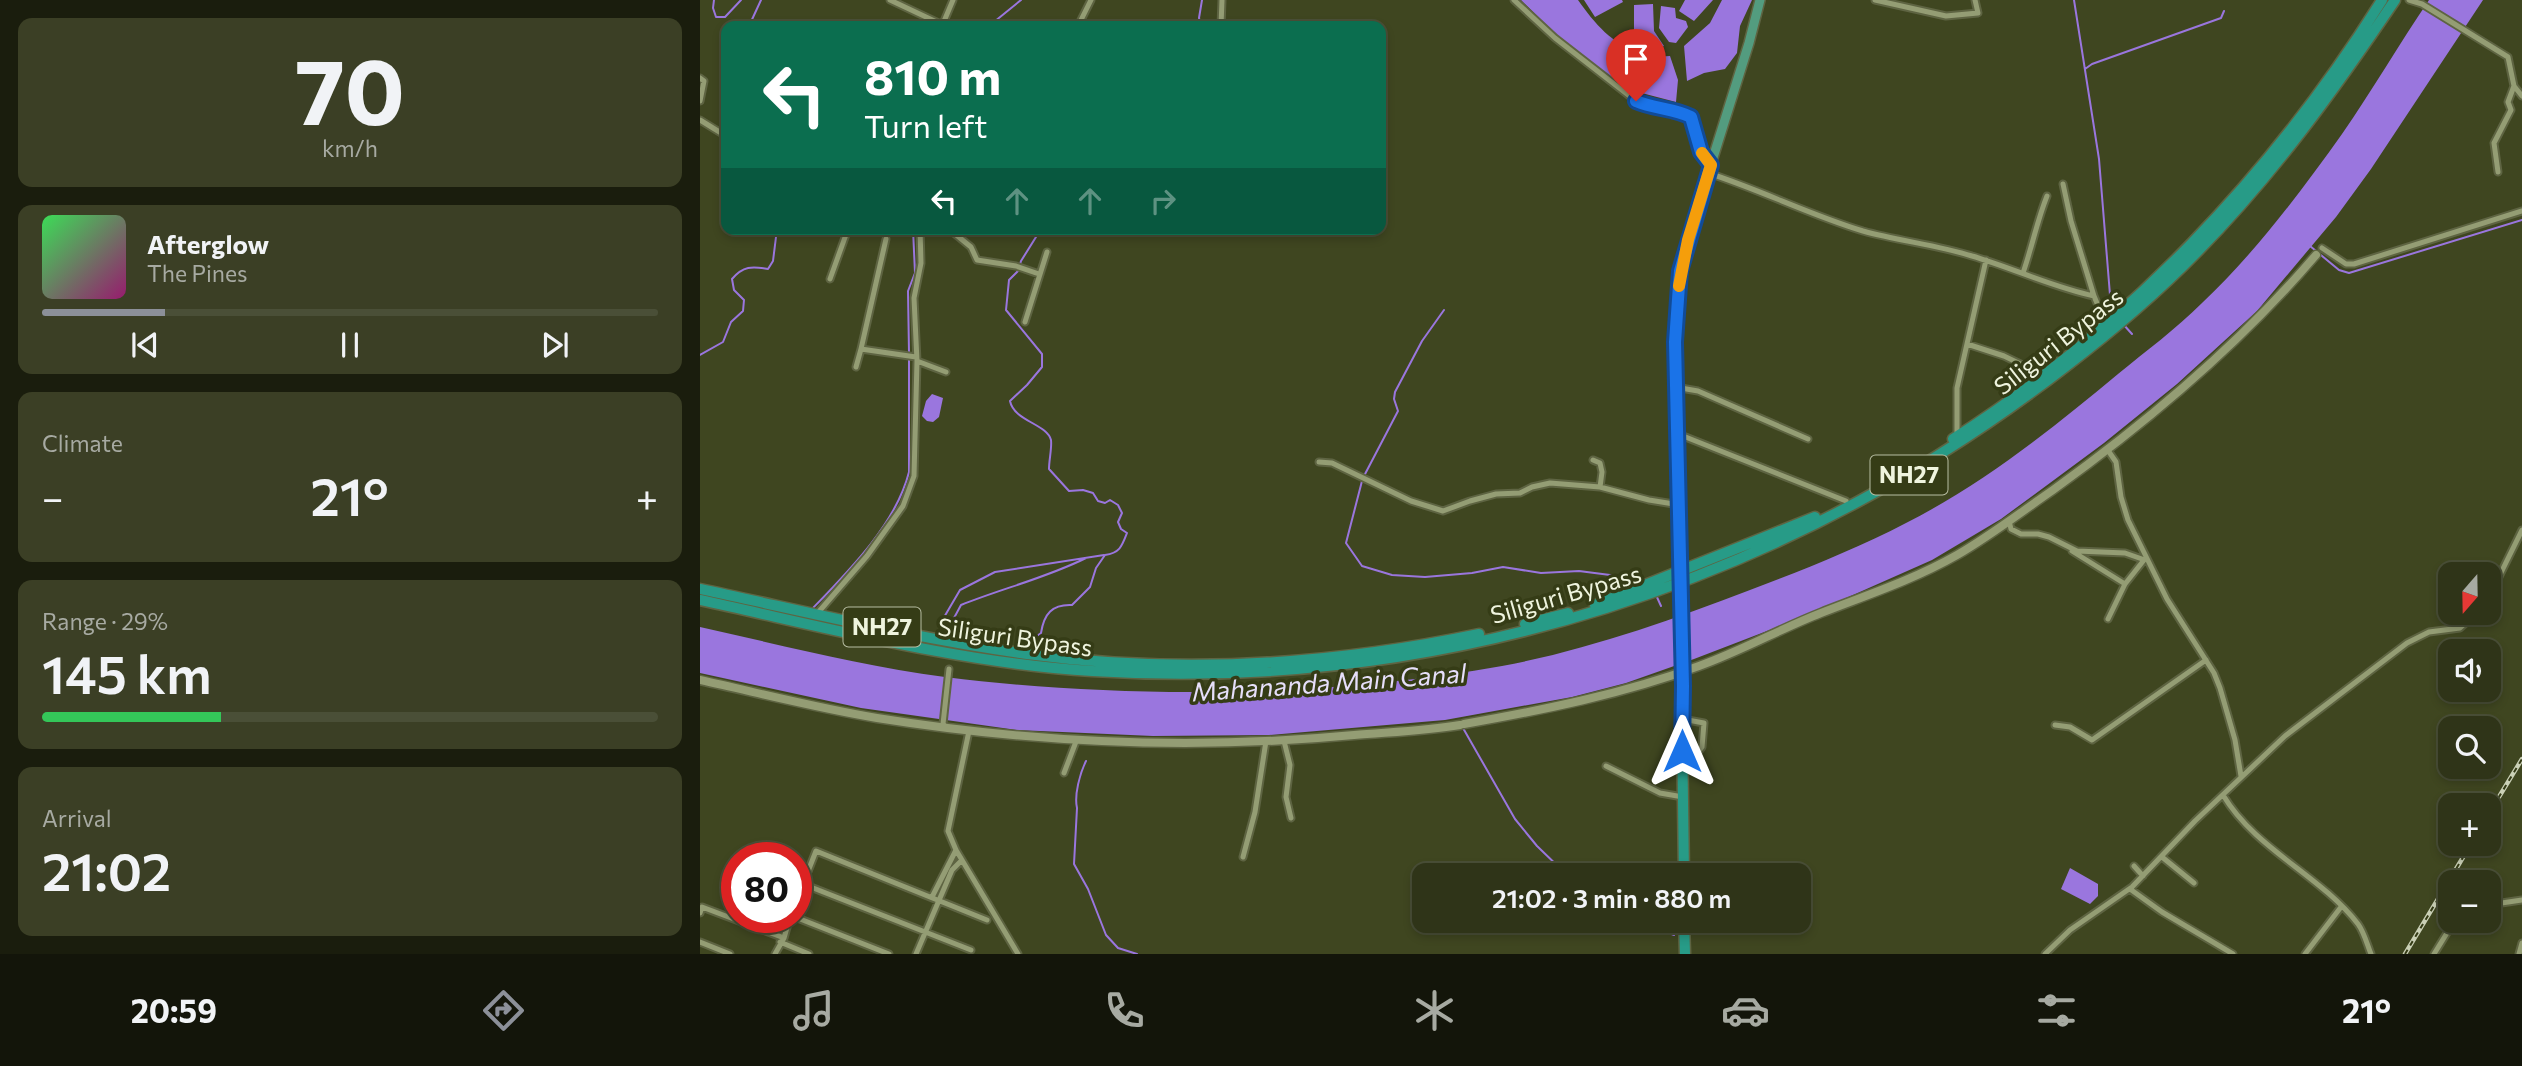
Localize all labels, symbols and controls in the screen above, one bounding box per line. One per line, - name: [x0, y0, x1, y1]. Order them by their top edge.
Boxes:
- pin: [1606, 29, 1666, 101]
- text: 70: [295, 32, 405, 144]
- icon: arrive: [1617, 40, 1655, 78]
- text: 810 m: [864, 45, 1001, 105]
- icon: left: [749, 49, 840, 140]
- text: Turn left: [864, 105, 988, 145]
- text: km/h: [322, 134, 378, 162]
- icon: left: [925, 182, 963, 220]
- icon: ahead: [998, 182, 1036, 220]
- icon: ahead: [1071, 182, 1109, 220]
- icon: right: [1144, 182, 1182, 220]
- text: Afterglow: [147, 228, 269, 259]
- text: The Pines: [147, 259, 248, 287]
- street label: Siliguri Bypass: [1988, 281, 2128, 400]
- icon: previous: [126, 326, 164, 364]
- icon: pause: [331, 326, 369, 364]
- icon: next: [536, 326, 574, 364]
- text: Climate: [42, 429, 123, 457]
- road number: NH27: [1870, 456, 1948, 495]
- text: 21°: [310, 463, 389, 527]
- text: −: [42, 473, 64, 520]
- text: +: [636, 473, 658, 520]
- street label: Siliguri Bypass: [1487, 558, 1644, 629]
- north arrow: [2438, 562, 2501, 625]
- map controls: [2438, 562, 2501, 933]
- text: Range · 29%: [42, 607, 168, 635]
- road number: NH27: [844, 608, 920, 646]
- street label: Siliguri Bypass: [936, 611, 1094, 662]
- button: sound: [2438, 639, 2501, 702]
- text: 145 km: [42, 641, 212, 705]
- water label: Mahananda Main Canal: [1191, 656, 1469, 707]
- position arrow: [1645, 714, 1719, 788]
- button: search: [2438, 716, 2501, 779]
- button: +: [2438, 793, 2501, 856]
- text: Arrival: [42, 804, 112, 832]
- text: 21:02: [42, 838, 171, 902]
- speed limit sign: 80: [721, 842, 812, 933]
- button: −: [2438, 870, 2501, 933]
- text: 21:02 · 3 min · 880 m: [1492, 882, 1731, 913]
- icon: directions: [479, 986, 528, 1035]
- icon: music: [789, 986, 838, 1035]
- icon: phone: [1100, 986, 1149, 1035]
- icon: climate: [1410, 986, 1459, 1035]
- icon: car: [1721, 986, 1770, 1035]
- icon: filters: [2032, 986, 2081, 1035]
- text: 20:59: [131, 990, 217, 1030]
- text: 21°: [2342, 990, 2391, 1030]

